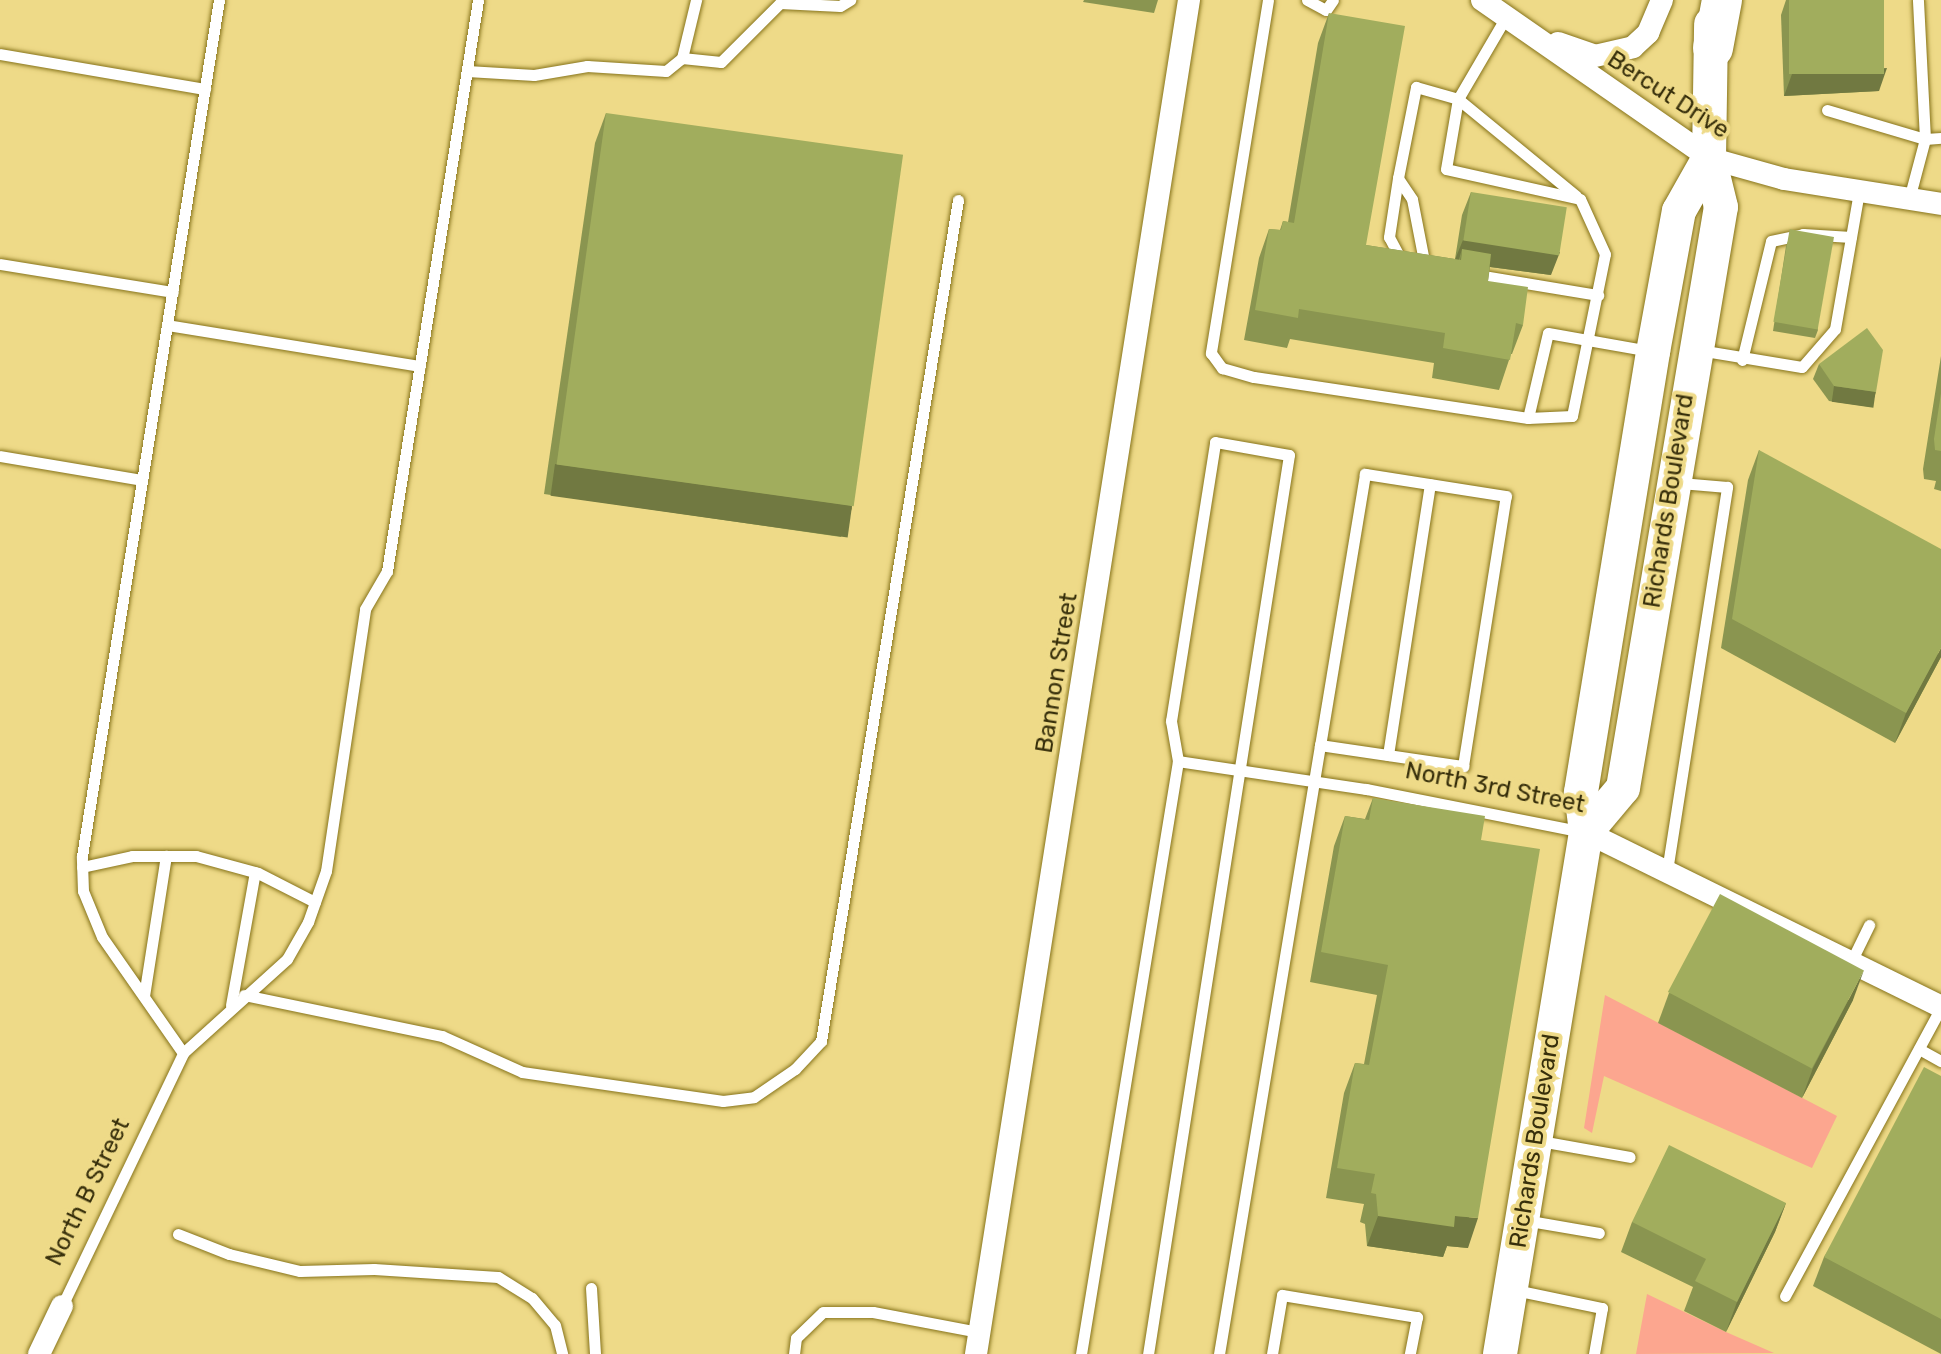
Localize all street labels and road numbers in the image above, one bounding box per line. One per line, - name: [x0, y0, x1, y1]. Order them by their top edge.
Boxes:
- street label: Bercut Drive: [1602, 45, 1734, 145]
- street label: Richards Boulevard: [1638, 392, 1700, 610]
- street label: Bannon Street: [1030, 591, 1084, 755]
- street label: North 3rd Street: [1403, 756, 1587, 820]
- street label: Richards Boulevard: [1504, 1032, 1566, 1250]
- street label: North B Street: [40, 1113, 136, 1271]

